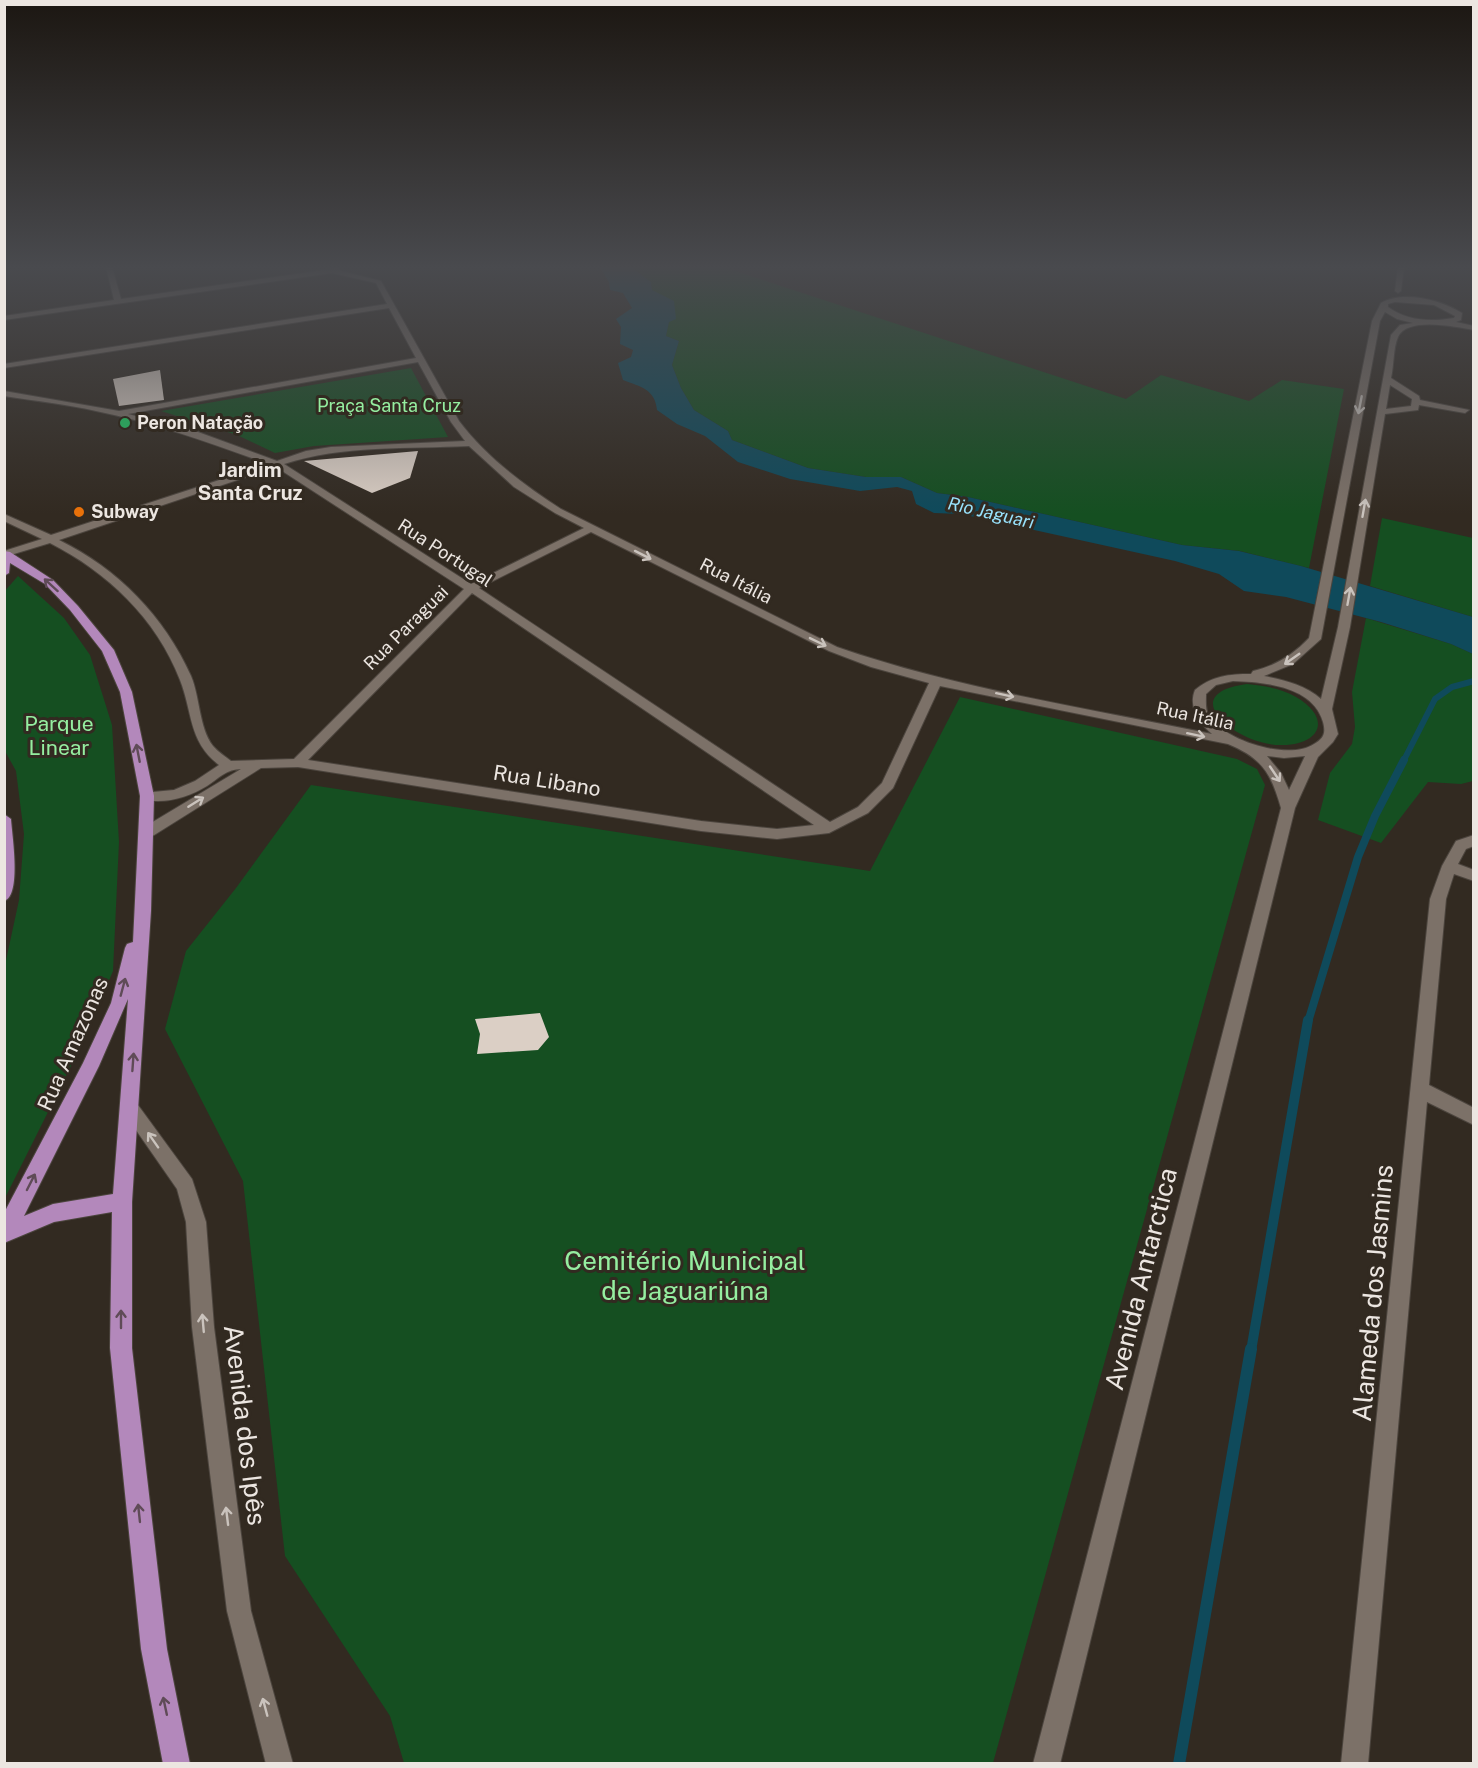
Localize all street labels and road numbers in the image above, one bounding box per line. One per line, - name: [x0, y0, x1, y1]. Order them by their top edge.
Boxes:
- street label: Rua Portugal: [394, 514, 497, 591]
- street label: Rua Itália: [696, 553, 776, 608]
- street label: Rua Paraguai: [359, 581, 452, 674]
- street label: Rua Itália: [1155, 697, 1236, 734]
- street label: Rua Libano: [492, 760, 603, 801]
- street label: Rua Amazonas: [32, 973, 113, 1115]
- street label: Alameda dos Jasmins: [1346, 1163, 1399, 1423]
- street label: Avenida Antarctica: [1098, 1165, 1183, 1393]
- street label: Avenida dos Ipês: [218, 1323, 273, 1527]

